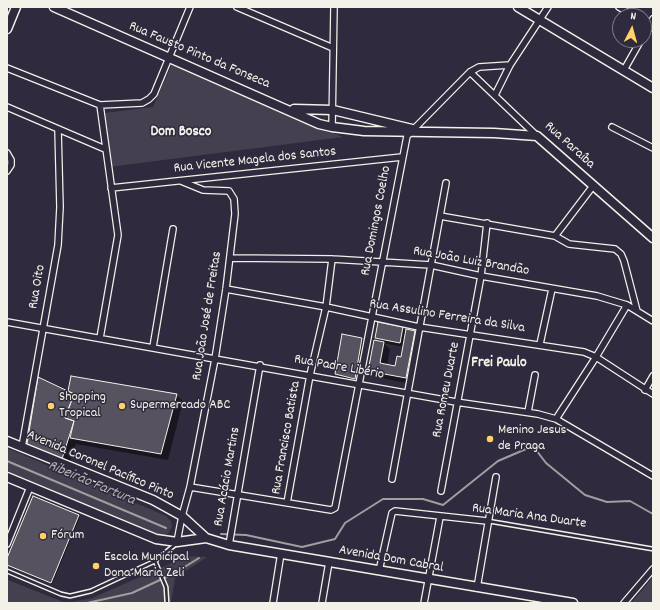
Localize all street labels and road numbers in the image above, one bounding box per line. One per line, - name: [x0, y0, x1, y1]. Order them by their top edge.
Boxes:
- street label: Rua Fausto Pinto da Fonseca: [126, 19, 272, 93]
- street label: Rua Paraíba: [540, 119, 598, 173]
- street label: Rua Vicente Magela dos Santos: [173, 144, 337, 178]
- street label: Rua Domingos Coelho: [358, 165, 396, 277]
- street label: Rua João Luiz Brandão: [412, 243, 530, 281]
- street label: Rua João José de Freitas: [189, 250, 227, 382]
- street label: Rua Oito: [26, 264, 50, 310]
- street label: Rua Assulino Ferreira da Silva: [368, 296, 526, 338]
- street label: Rua Romeu Duarte: [429, 341, 465, 439]
- street label: Rua Padre Libério: [293, 352, 385, 384]
- street label: Rua Francisco Batista: [269, 380, 305, 496]
- street label: Rua Acácio Martins: [211, 426, 245, 528]
- street label: Avenida Coronel Pacífico Pinto: [24, 427, 176, 505]
- street label: Rua Maria Ana Duarte: [471, 501, 587, 533]
- street label: Avenida Dom Cabral: [337, 543, 445, 577]

